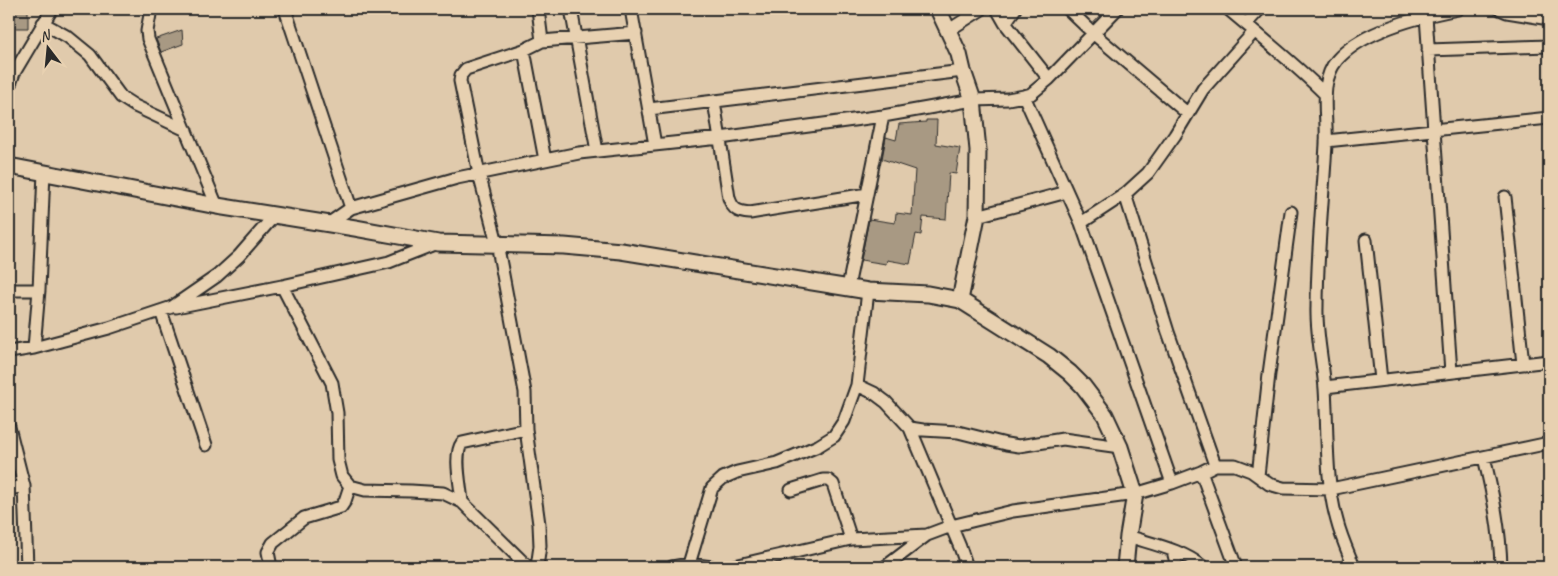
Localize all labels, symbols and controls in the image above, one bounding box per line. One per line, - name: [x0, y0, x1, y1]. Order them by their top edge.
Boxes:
- north arrow: [22, 22, 72, 72]
- text: N: [38, 26, 53, 45]

